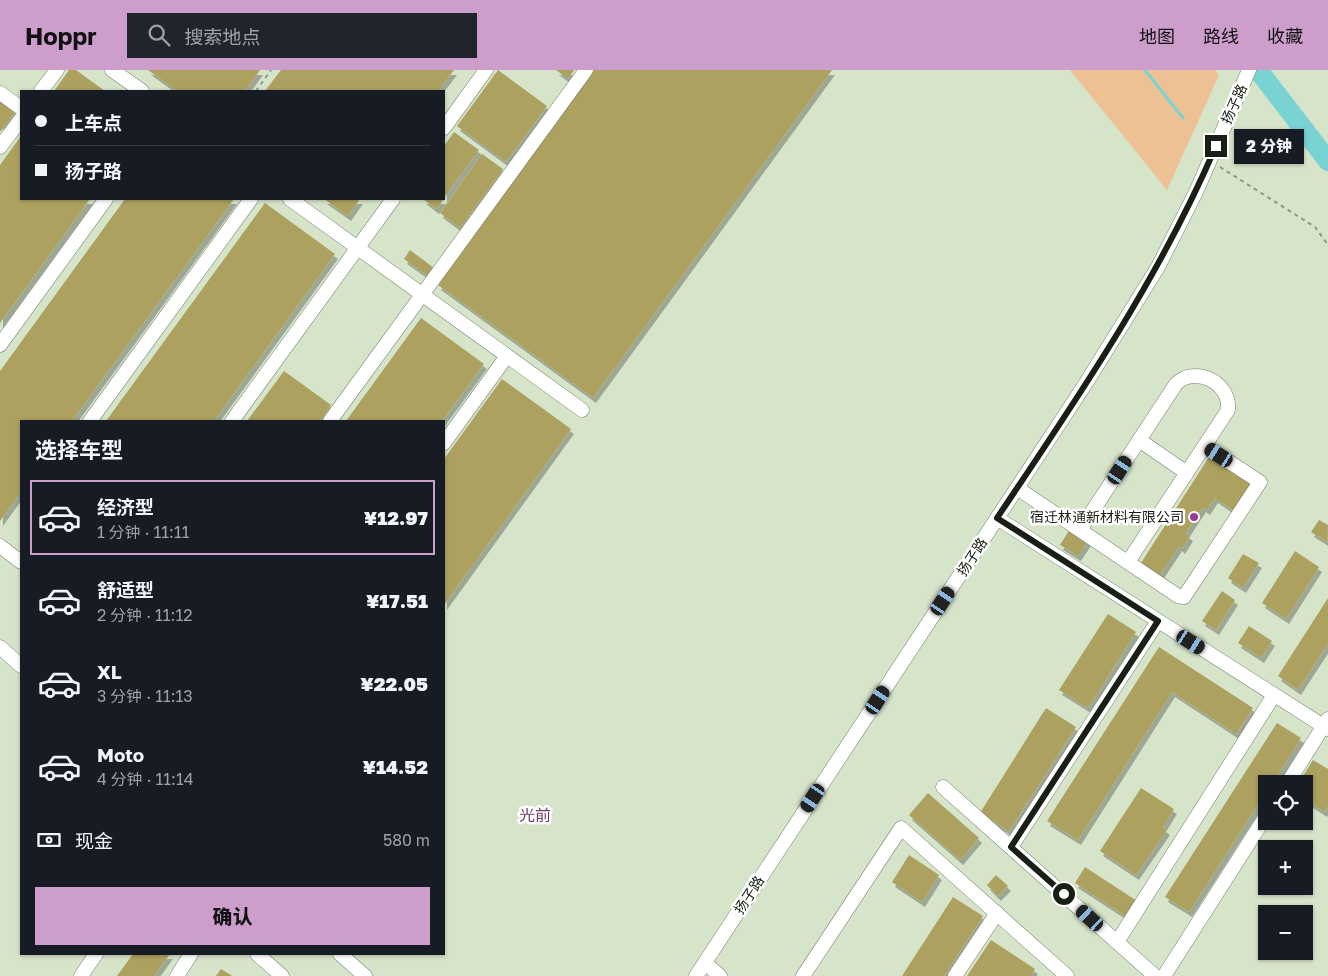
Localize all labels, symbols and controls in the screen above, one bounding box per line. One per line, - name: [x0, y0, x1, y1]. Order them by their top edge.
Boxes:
- search box: [127, 13, 477, 58]
- text: Hoppr: [25, 21, 97, 50]
- icon: search: [145, 21, 173, 49]
- text: 搜索地点: [185, 25, 261, 48]
- text: 地图: [1139, 25, 1175, 47]
- text: 路线: [1203, 25, 1239, 47]
- text: 收藏: [1267, 25, 1303, 47]
- street label: 扬子路: [1217, 81, 1250, 126]
- text: 上车点: [65, 111, 122, 134]
- callout: 2 分钟: [1234, 128, 1304, 164]
- route end: [1205, 135, 1227, 157]
- text: 2 分钟: [1246, 136, 1292, 156]
- text: 扬子路: [65, 159, 122, 182]
- text: 选择车型: [35, 436, 123, 463]
- car: [1202, 441, 1235, 469]
- car: [1105, 453, 1134, 487]
- icon: car: [37, 495, 82, 540]
- text: 经济型: [97, 495, 154, 518]
- text: ¥12.97: [364, 506, 428, 529]
- place label: 宿迁林通新材料有限公司: [1030, 508, 1184, 525]
- marker: 宿迁林通新材料有限公司: [1188, 511, 1200, 523]
- text: 1 分钟 · 11:11: [97, 522, 189, 542]
- street label: 扬子路: [953, 534, 990, 579]
- icon: car: [37, 578, 82, 623]
- text: 舒适型: [97, 578, 154, 601]
- car: [928, 584, 957, 618]
- text: ¥17.51: [366, 589, 428, 612]
- text: 2 分钟 · 11:12: [97, 605, 192, 625]
- car: [1174, 628, 1207, 656]
- text: XL: [97, 660, 122, 683]
- icon: car: [37, 661, 82, 706]
- text: ¥22.05: [360, 672, 428, 695]
- car: [863, 683, 892, 717]
- text: 3 分钟 · 11:13: [97, 686, 193, 706]
- text: Moto: [97, 743, 144, 766]
- icon: car: [37, 744, 82, 789]
- text: ¥14.52: [362, 755, 428, 778]
- text: 4 分钟 · 11:14: [97, 769, 193, 789]
- map controls: [1258, 775, 1313, 960]
- button: locate: [1258, 775, 1313, 830]
- car: [798, 781, 827, 815]
- district label: 光前: [519, 805, 551, 825]
- icon: cash: [35, 826, 63, 854]
- text: 现金: [75, 829, 113, 852]
- text: 580 m: [383, 830, 430, 850]
- button: +: [1258, 840, 1313, 895]
- street label: 扬子路: [730, 872, 767, 917]
- route start: [1053, 883, 1075, 905]
- button: 确认: [35, 887, 430, 945]
- car: [1073, 902, 1106, 934]
- button: −: [1258, 905, 1313, 960]

